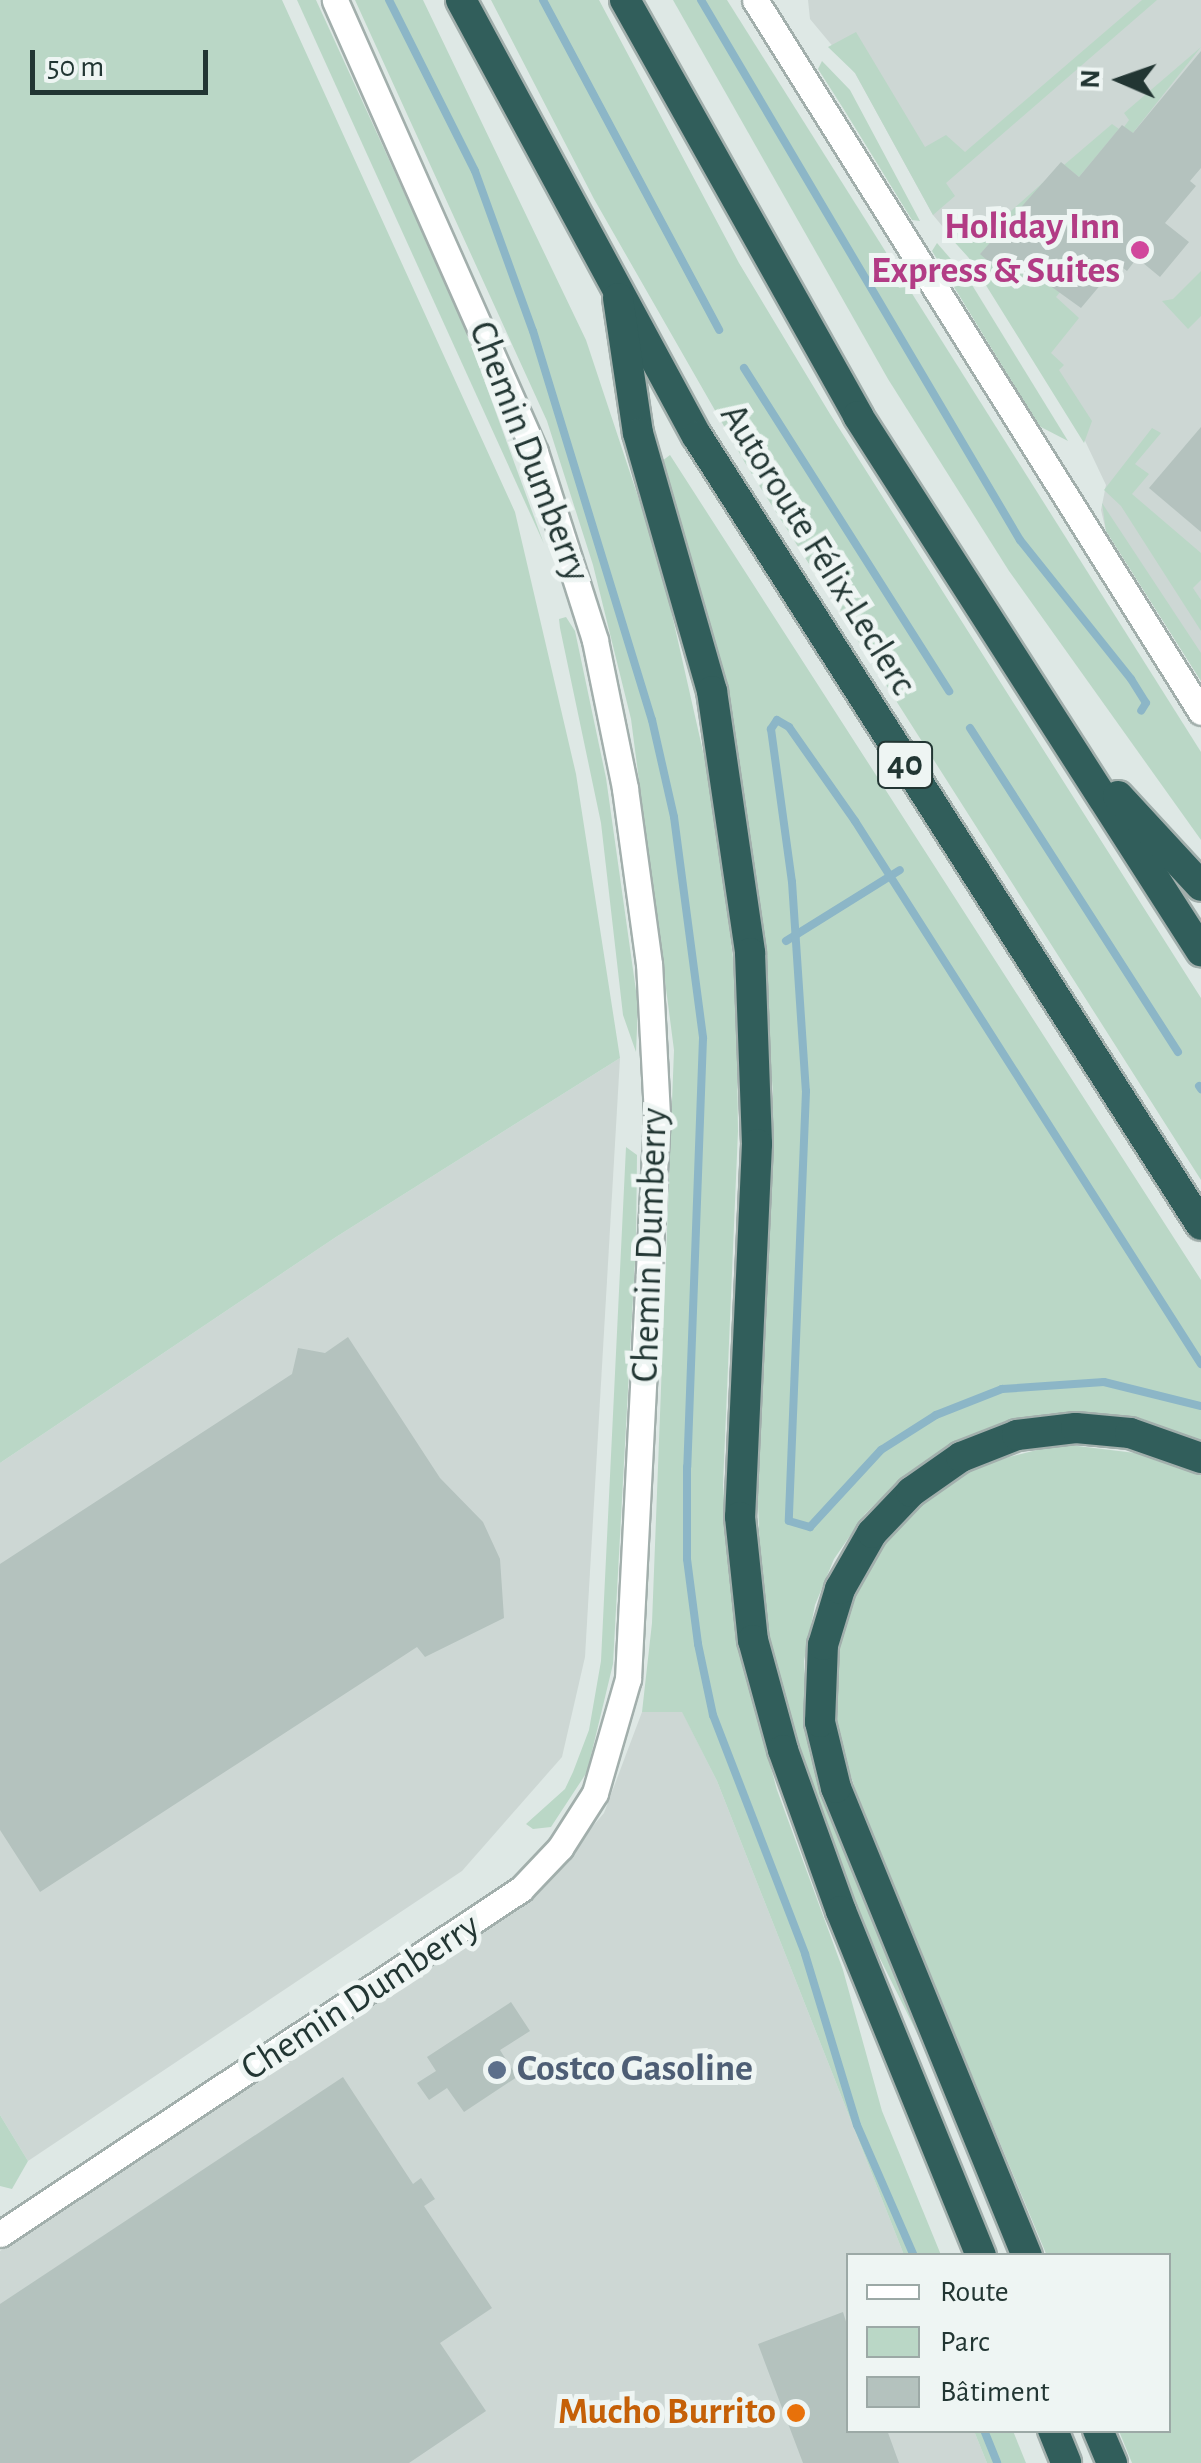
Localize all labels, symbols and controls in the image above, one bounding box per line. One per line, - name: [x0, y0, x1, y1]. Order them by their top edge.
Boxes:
- scale bar: [35, 30, 212, 92]
- north arrow: [1071, 30, 1171, 130]
- text: 50 m: [47, 52, 104, 82]
- text: N: [1077, 69, 1105, 89]
- place label: Holiday Inn Express & Suites: [871, 205, 1120, 294]
- marker: Holiday Inn Express & Suites: [1129, 239, 1151, 261]
- street label: Chemin Dumberry: [457, 316, 599, 588]
- street label: Autoroute Félix-Leclerc: [709, 396, 925, 704]
- road number: 40: [875, 735, 935, 795]
- street label: Chemin Dumberry: [623, 1107, 679, 1383]
- street label: Chemin Dumberry: [233, 1904, 489, 2092]
- place label: Costco Gasoline: [517, 2047, 753, 2093]
- marker: Costco Gasoline: [486, 2059, 508, 2081]
- legend: [846, 2253, 1171, 2433]
- text: Route: [940, 2277, 1009, 2307]
- text: Parc: [940, 2327, 990, 2357]
- text: Bâtiment: [940, 2377, 1050, 2407]
- place label: Mucho Burrito: [558, 2390, 776, 2436]
- marker: Mucho Burrito: [785, 2402, 807, 2424]

